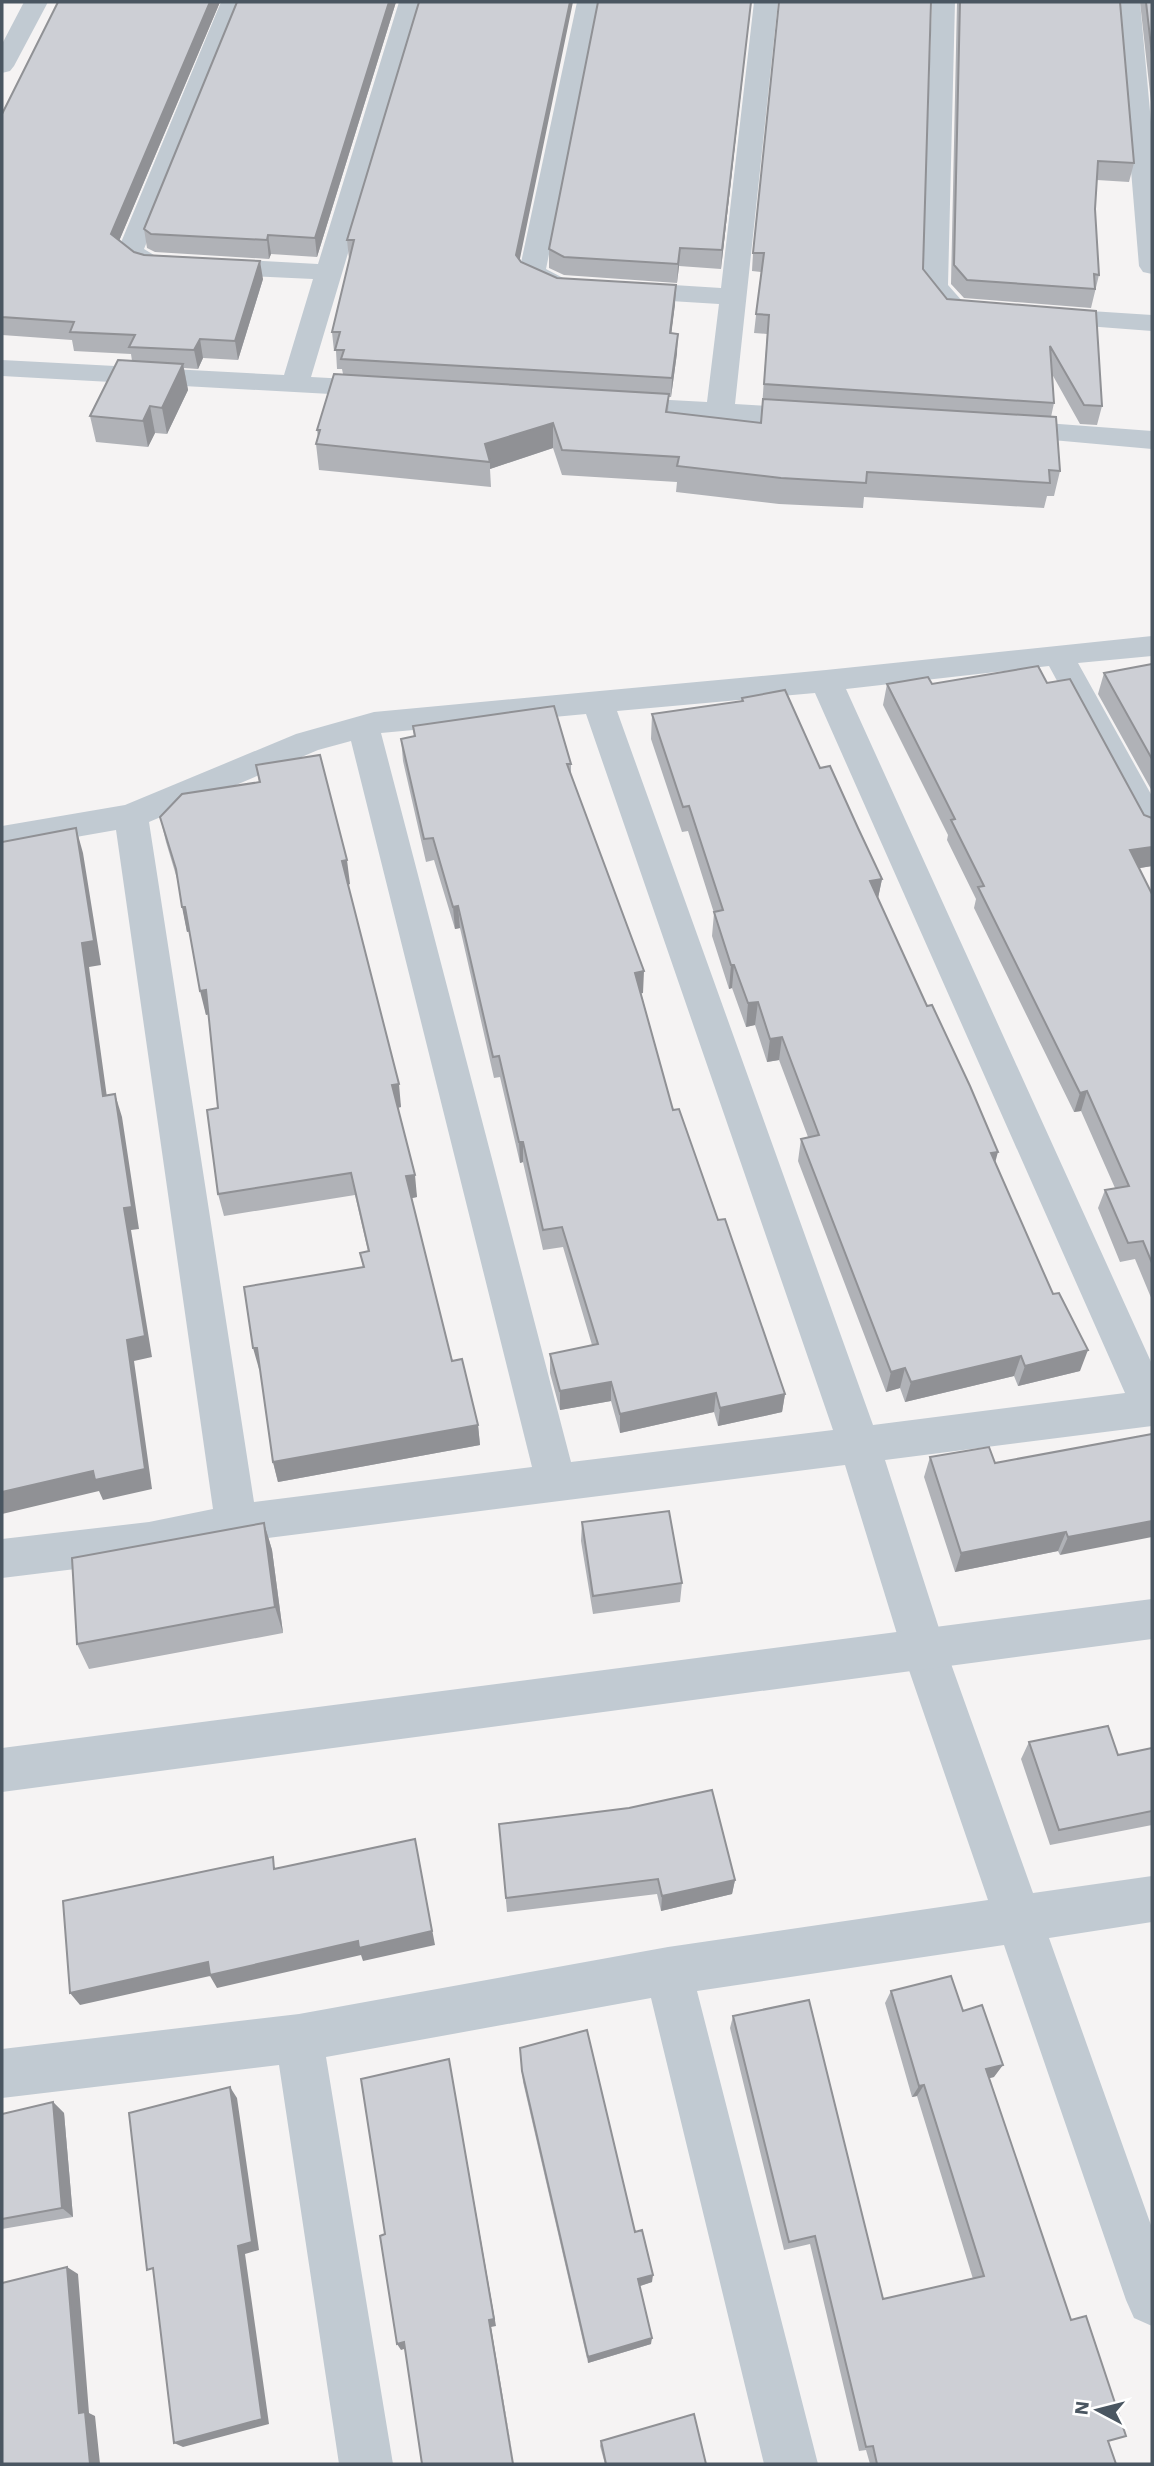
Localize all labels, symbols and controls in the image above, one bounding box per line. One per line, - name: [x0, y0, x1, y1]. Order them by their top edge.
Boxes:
- north arrow: [1063, 2375, 1133, 2445]
- text: N: [1069, 2400, 1094, 2416]

